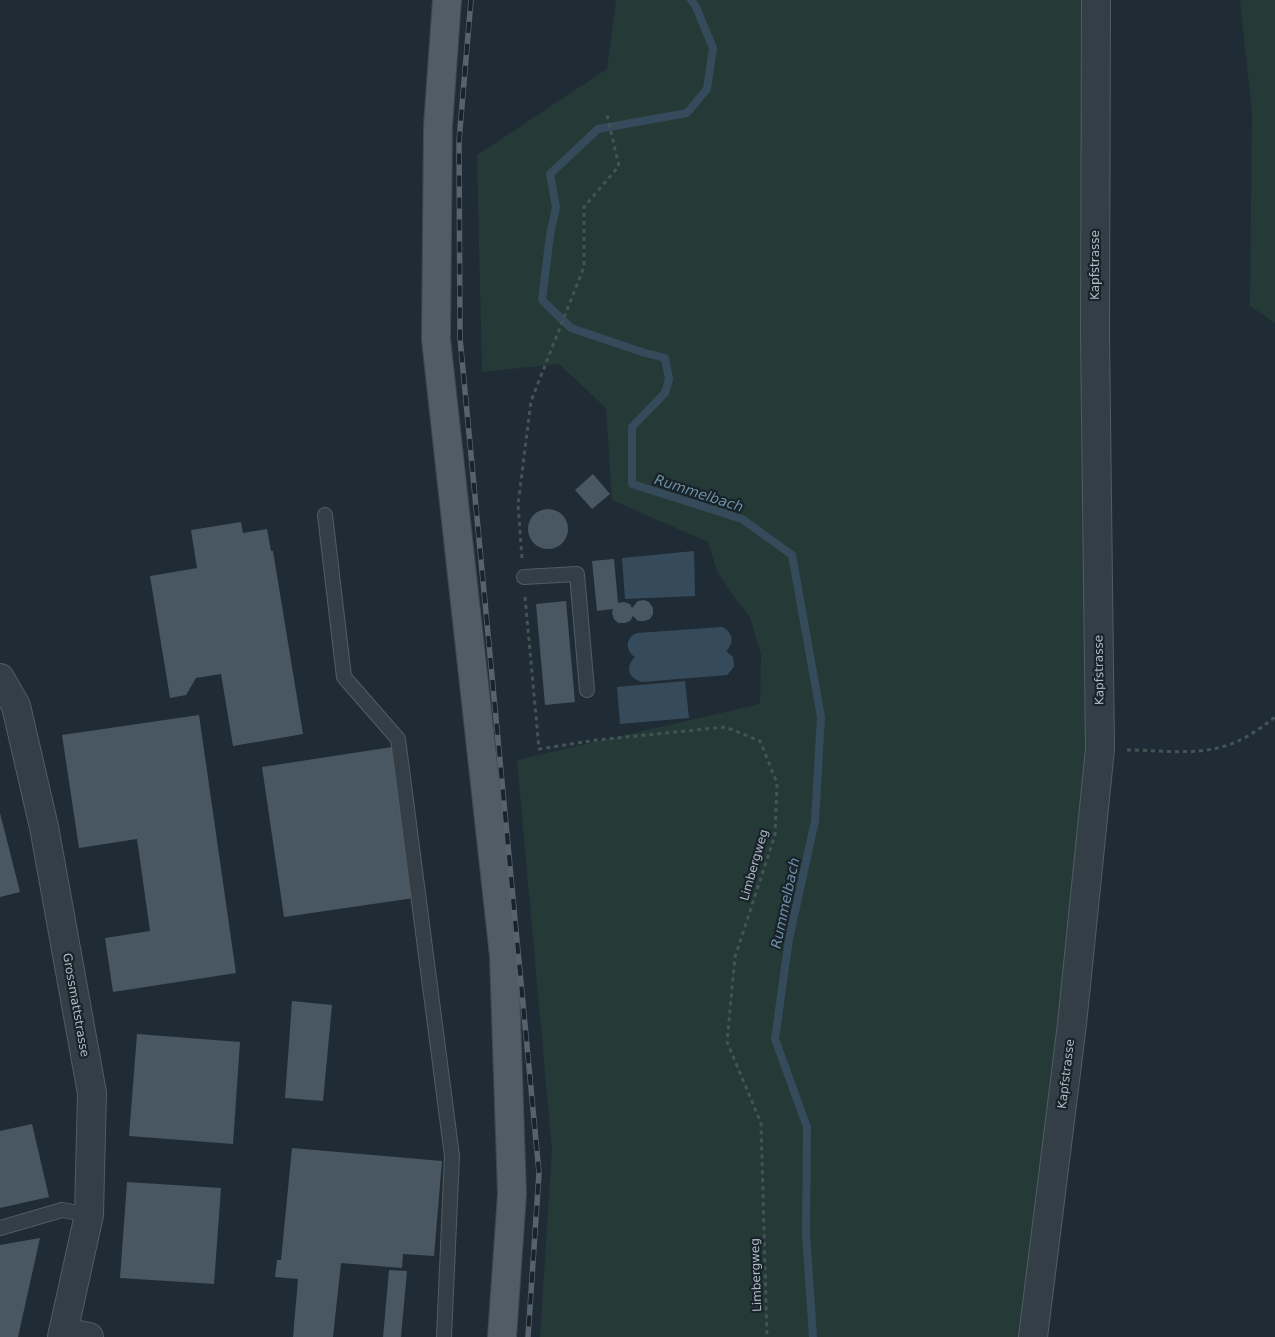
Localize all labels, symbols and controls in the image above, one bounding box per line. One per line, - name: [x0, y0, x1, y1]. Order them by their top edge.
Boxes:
- street label: Kapfstrasse: [1088, 230, 1102, 300]
- water label: Rummelbach: [653, 471, 745, 515]
- street label: Kapfstrasse: [1091, 635, 1107, 705]
- street label: Limbergweg: [737, 828, 771, 902]
- water label: Rummelbach: [768, 856, 802, 950]
- street label: Grossmattstrasse: [60, 952, 92, 1058]
- street label: Kapfstrasse: [1055, 1038, 1077, 1110]
- street label: Limbergweg: [748, 1238, 764, 1312]

